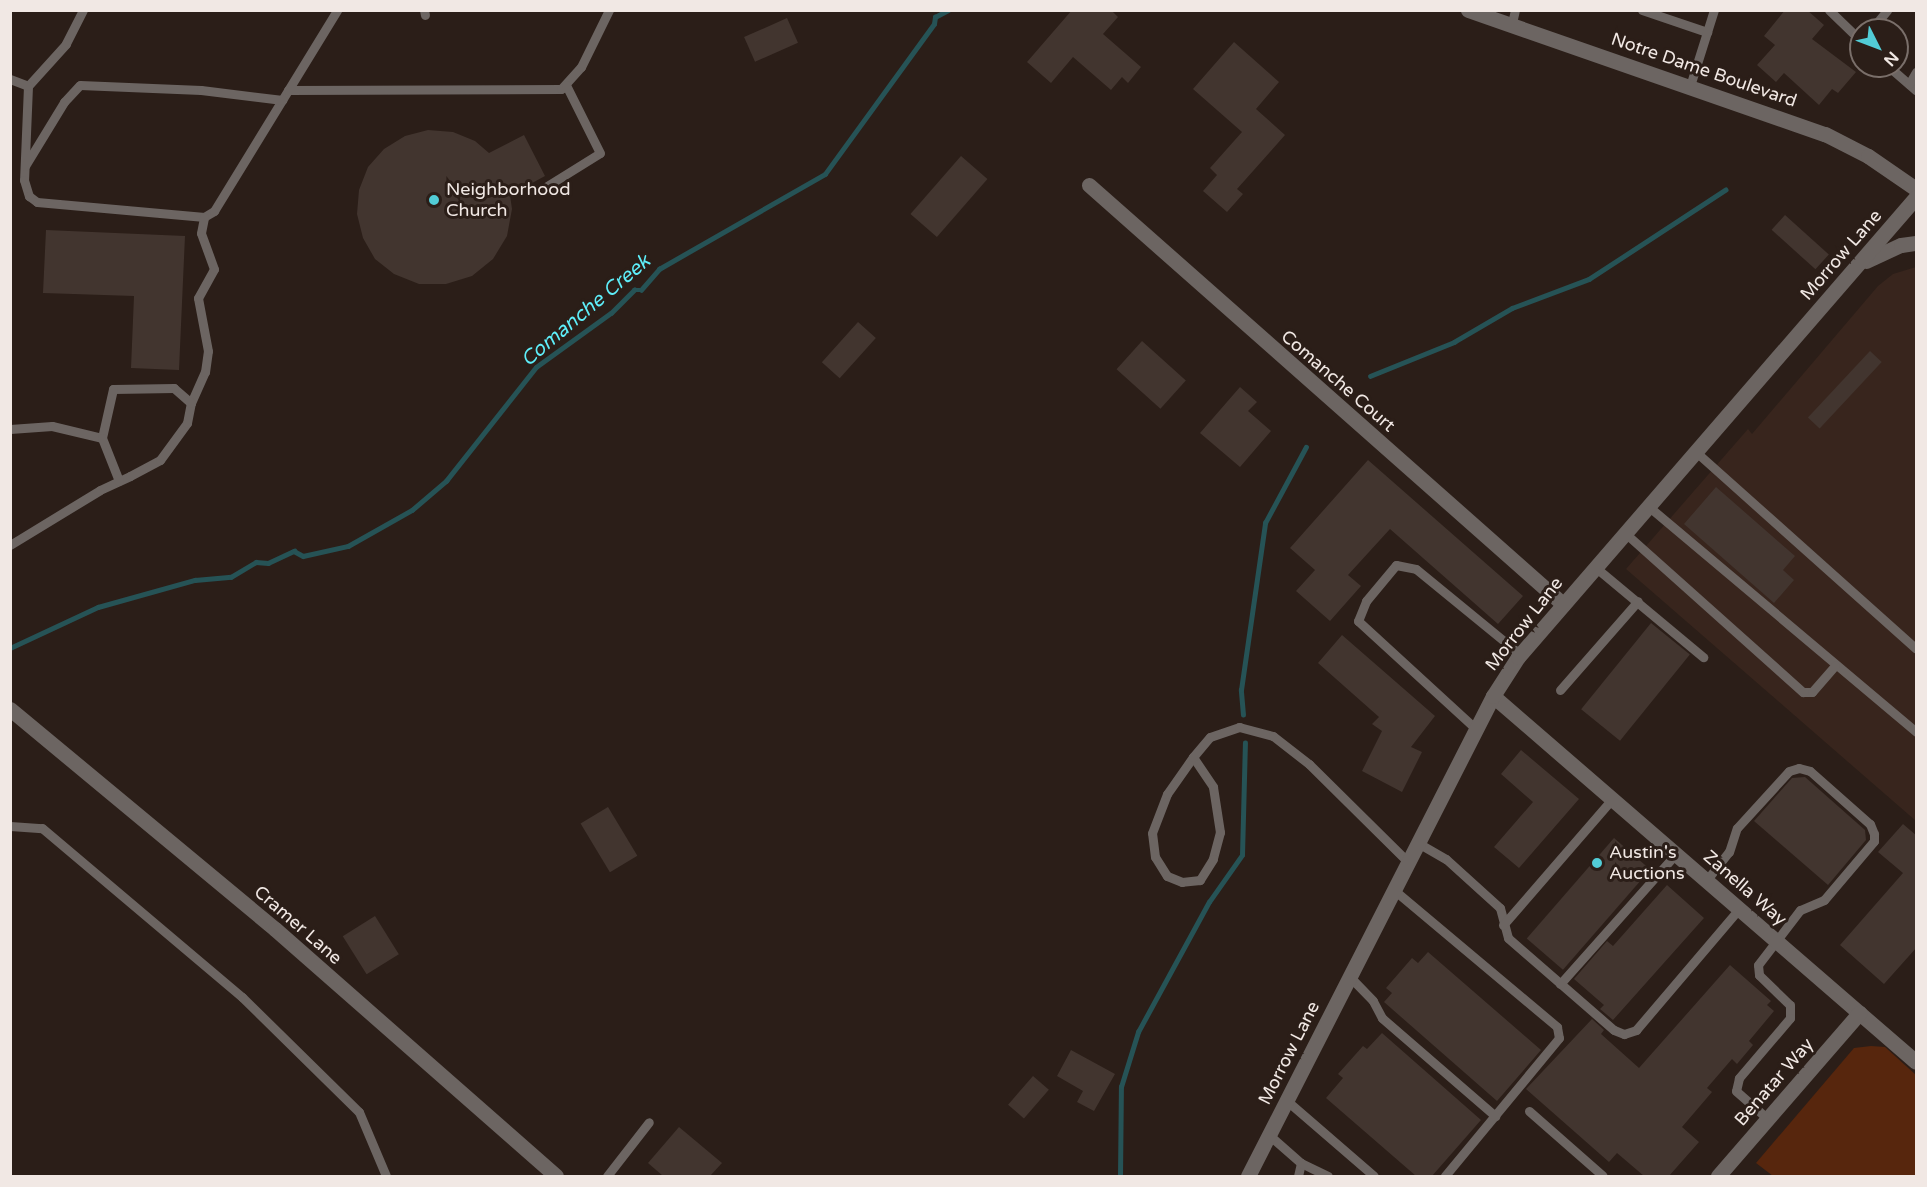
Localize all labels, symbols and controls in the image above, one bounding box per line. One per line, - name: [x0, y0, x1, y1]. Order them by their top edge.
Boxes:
- north arrow: [1849, 18, 1909, 78]
- street label: Notre Dame Boulevard: [1608, 28, 1800, 112]
- text: N: [1879, 47, 1903, 70]
- place label: Neighborhood Church: [446, 179, 571, 222]
- marker: Neighborhood Church: [427, 193, 441, 207]
- street label: Morrow Lane: [1796, 205, 1886, 305]
- water label: Comanche Creek: [516, 250, 656, 372]
- street label: Comanche Court: [1277, 326, 1399, 436]
- street label: Morrow Lane: [1481, 573, 1567, 675]
- place label: Austin's Auctions: [1609, 842, 1685, 884]
- street label: Zanella Way: [1699, 846, 1791, 930]
- marker: Austin's Auctions: [1590, 856, 1604, 870]
- street label: Cramer Lane: [250, 881, 346, 969]
- street label: Morrow Lane: [1254, 998, 1324, 1108]
- street label: Benatar Way: [1730, 1034, 1818, 1130]

